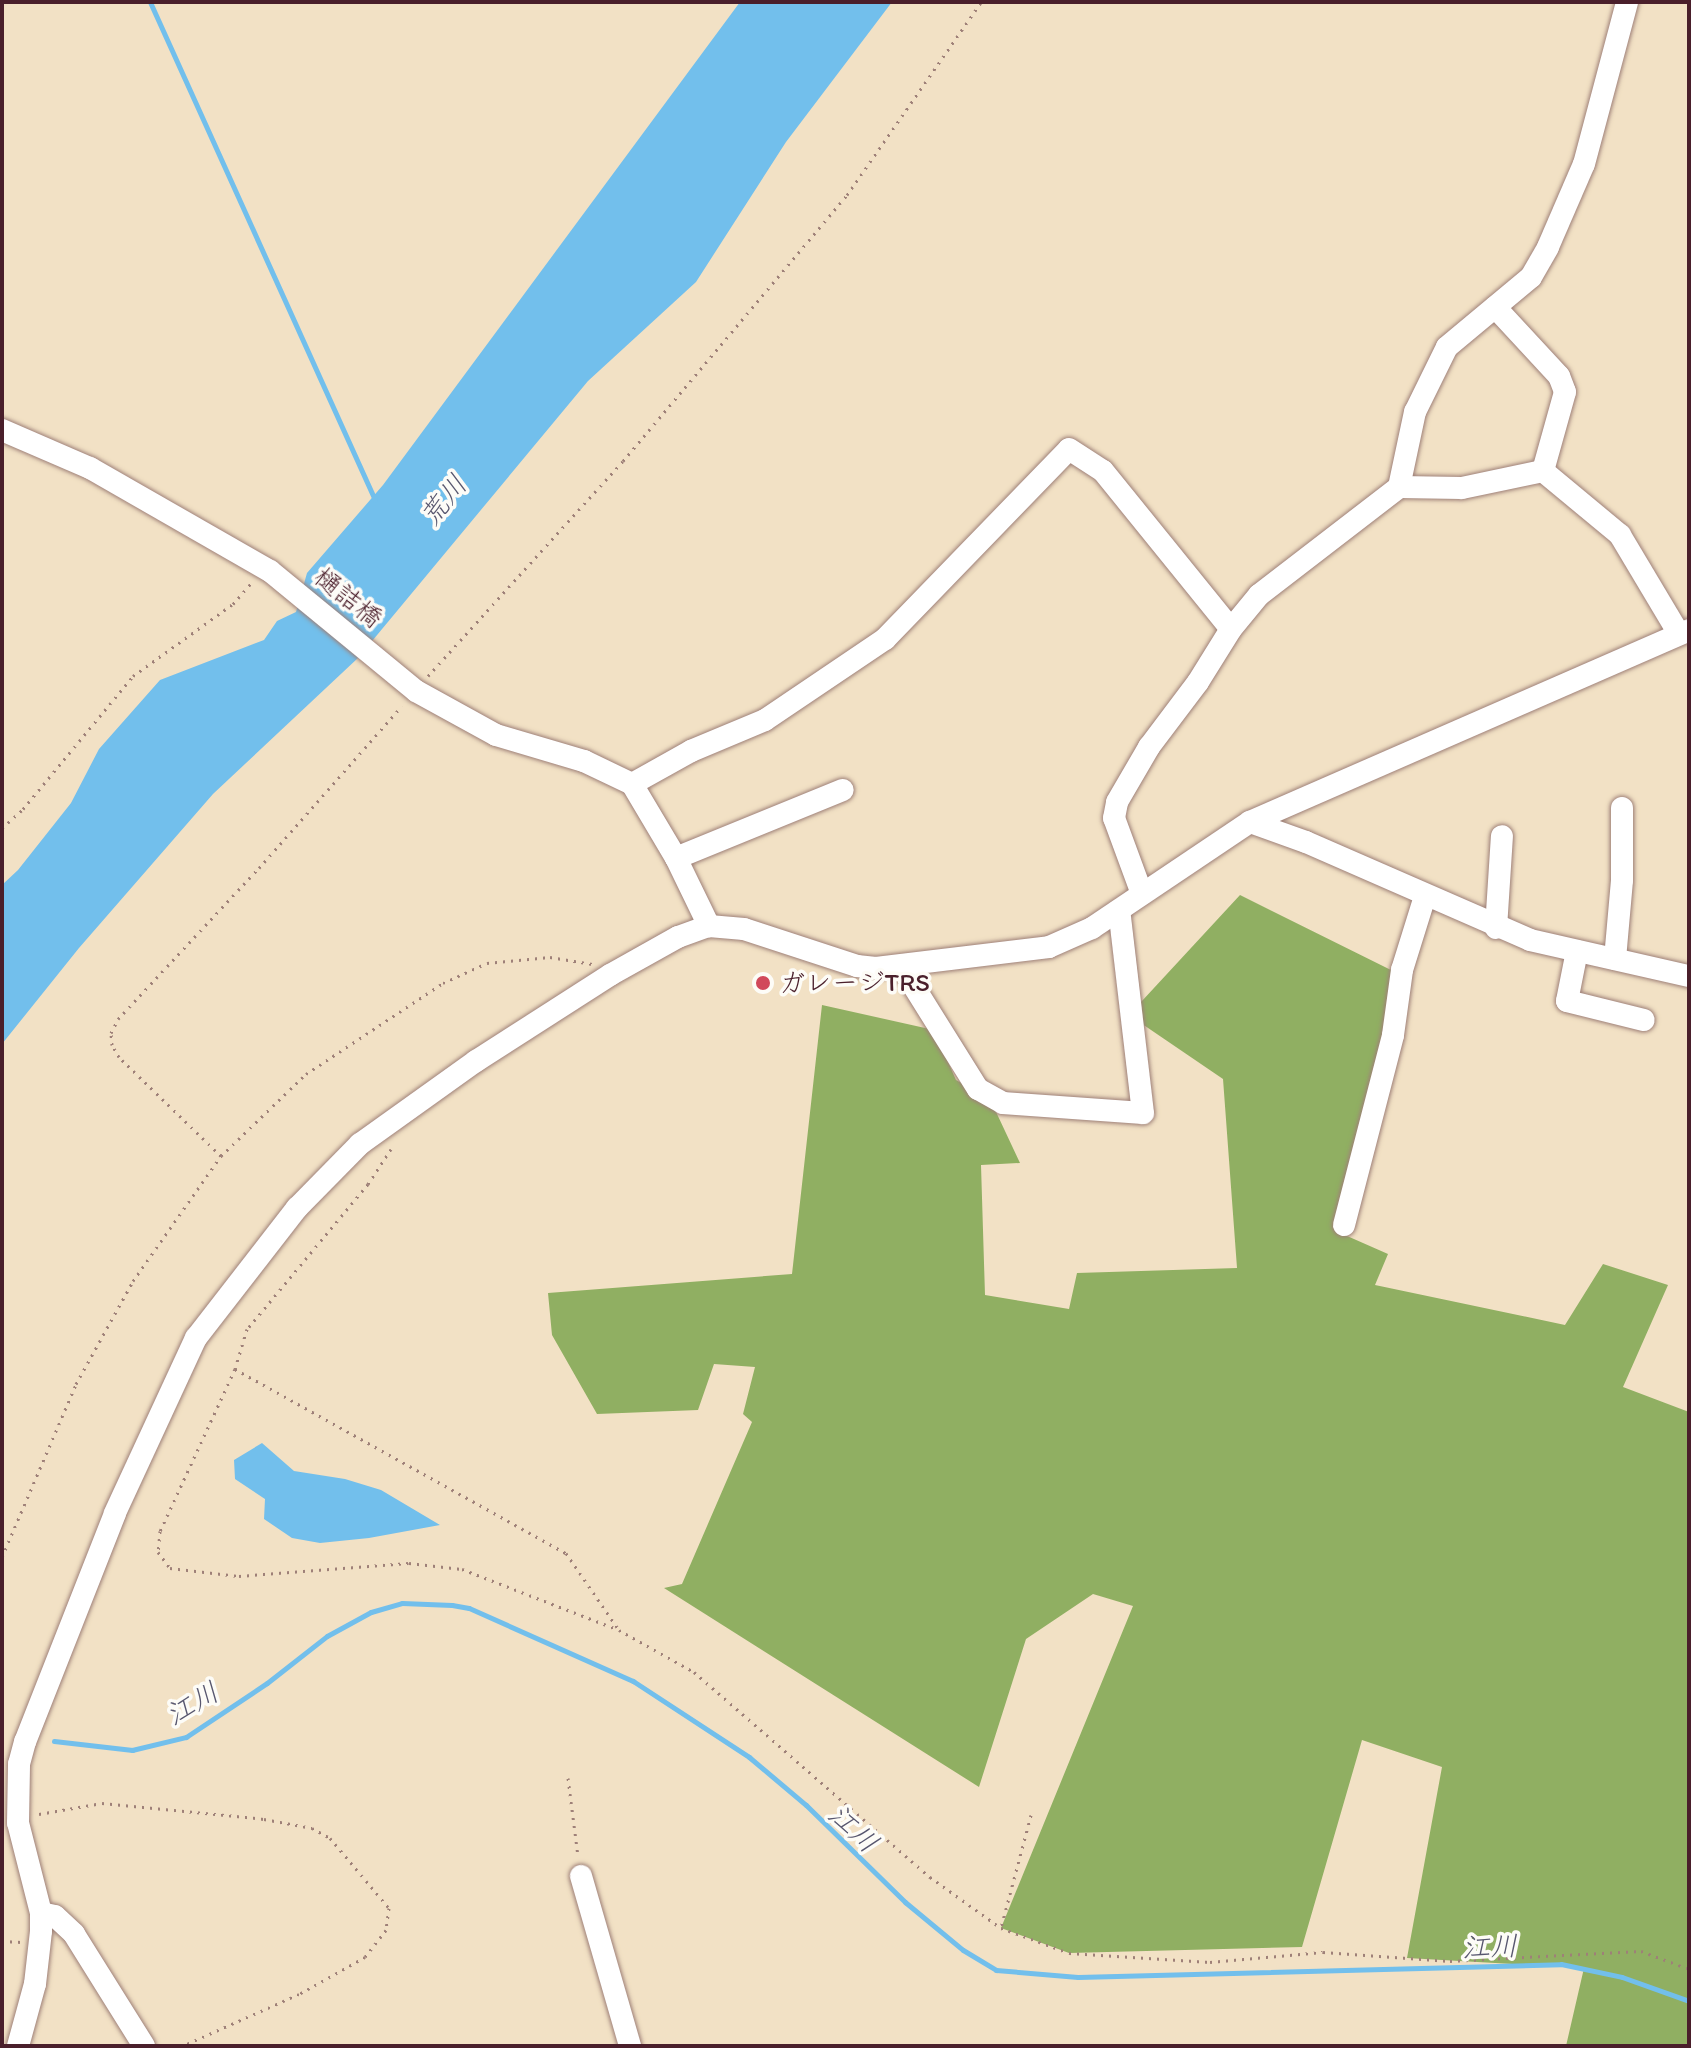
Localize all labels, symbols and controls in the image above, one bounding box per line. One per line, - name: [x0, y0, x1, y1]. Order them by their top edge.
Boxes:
- water label: 荒川: [412, 468, 474, 532]
- street label: 樋詰橋: [308, 561, 388, 635]
- place label: ガレージTRS: [779, 967, 929, 999]
- marker: ガレージTRS: [754, 974, 772, 992]
- water label: 江川: [159, 1674, 225, 1732]
- water label: 江川: [822, 1797, 886, 1859]
- water label: 江川: [1461, 1928, 1519, 1964]

